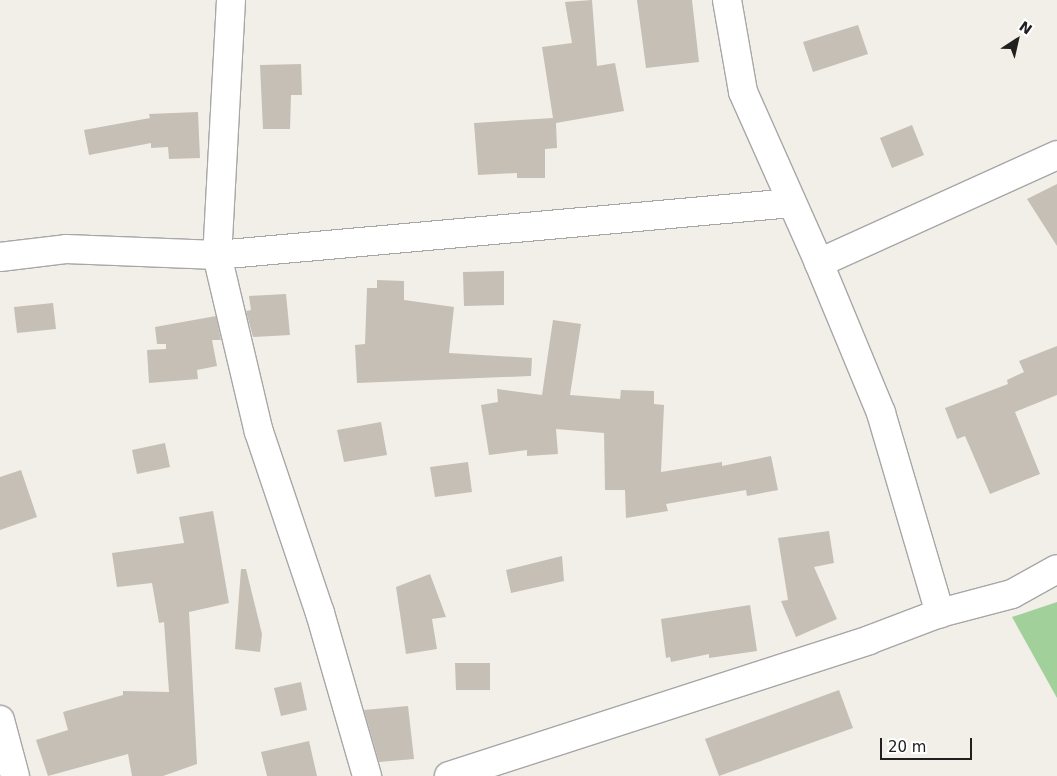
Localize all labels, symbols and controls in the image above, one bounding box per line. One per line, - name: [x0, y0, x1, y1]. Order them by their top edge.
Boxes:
- north arrow: [992, 15, 1042, 65]
- text: N: [1016, 18, 1035, 38]
- scale bar: [882, 728, 974, 760]
- text: 20 m: [888, 738, 926, 756]

